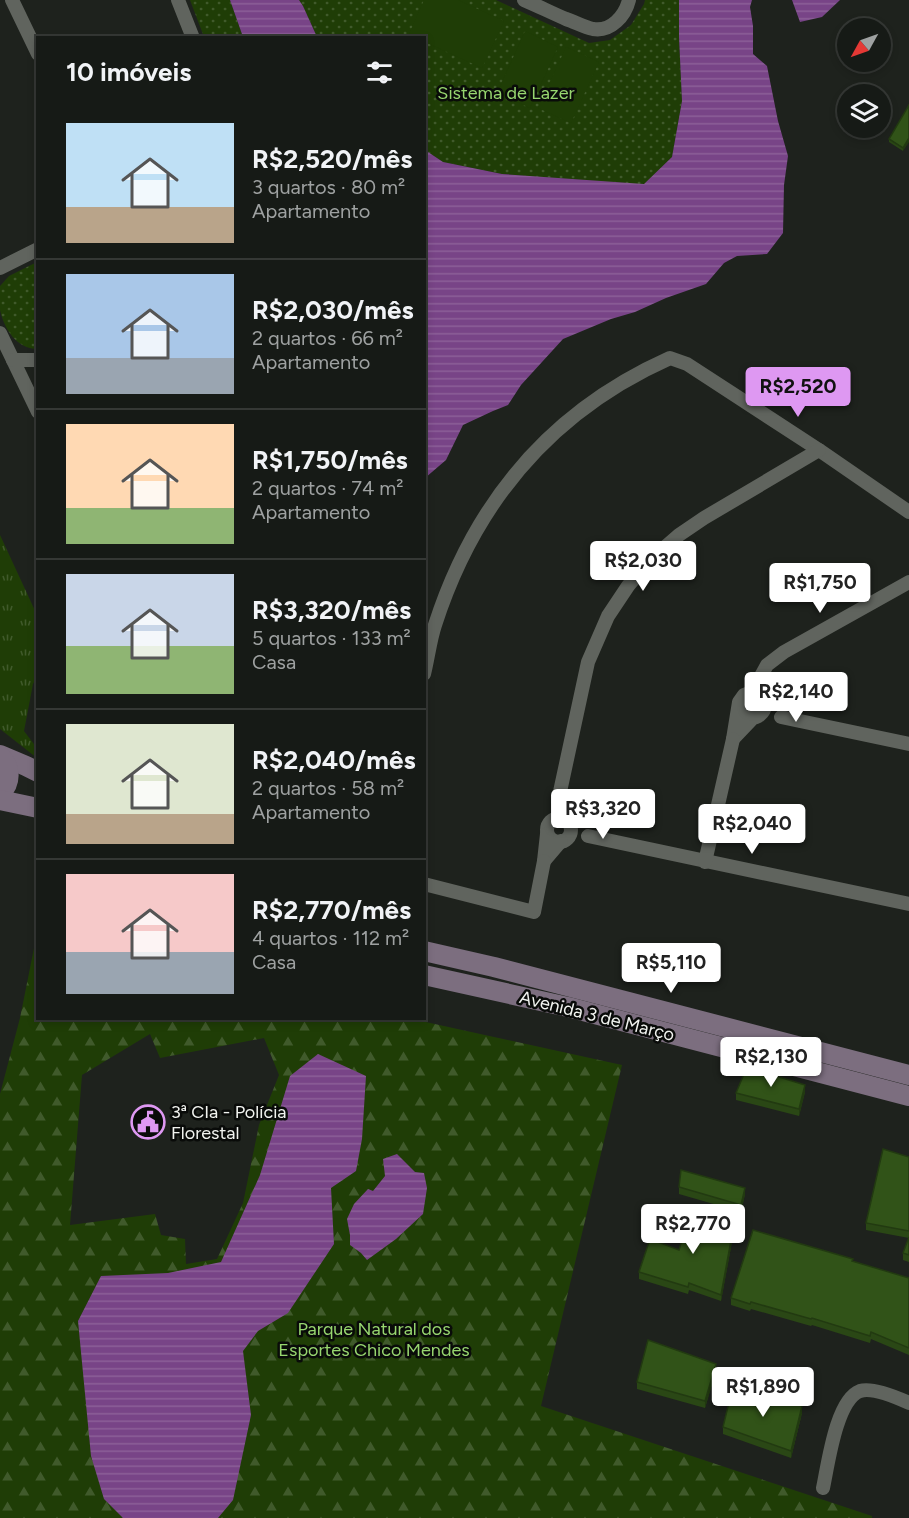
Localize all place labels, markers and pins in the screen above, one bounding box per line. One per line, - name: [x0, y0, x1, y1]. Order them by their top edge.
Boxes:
- pin: R$2,520: [743, 367, 853, 418]
- pin: R$2,030: [588, 541, 698, 592]
- pin: R$1,750: [765, 563, 875, 614]
- pin: R$2,140: [741, 672, 851, 723]
- pin: R$3,320: [548, 789, 658, 840]
- pin: R$2,040: [697, 804, 807, 855]
- pin: R$5,110: [616, 943, 726, 994]
- pin: R$2,130: [716, 1037, 826, 1088]
- place label: 3ª CIa - Polícia Florestal: [171, 1101, 287, 1144]
- public building icon: 3ª CIa - Polícia Florestal: [130, 1104, 166, 1140]
- pin: R$2,770: [638, 1204, 748, 1255]
- pin: R$1,890: [708, 1367, 818, 1418]

